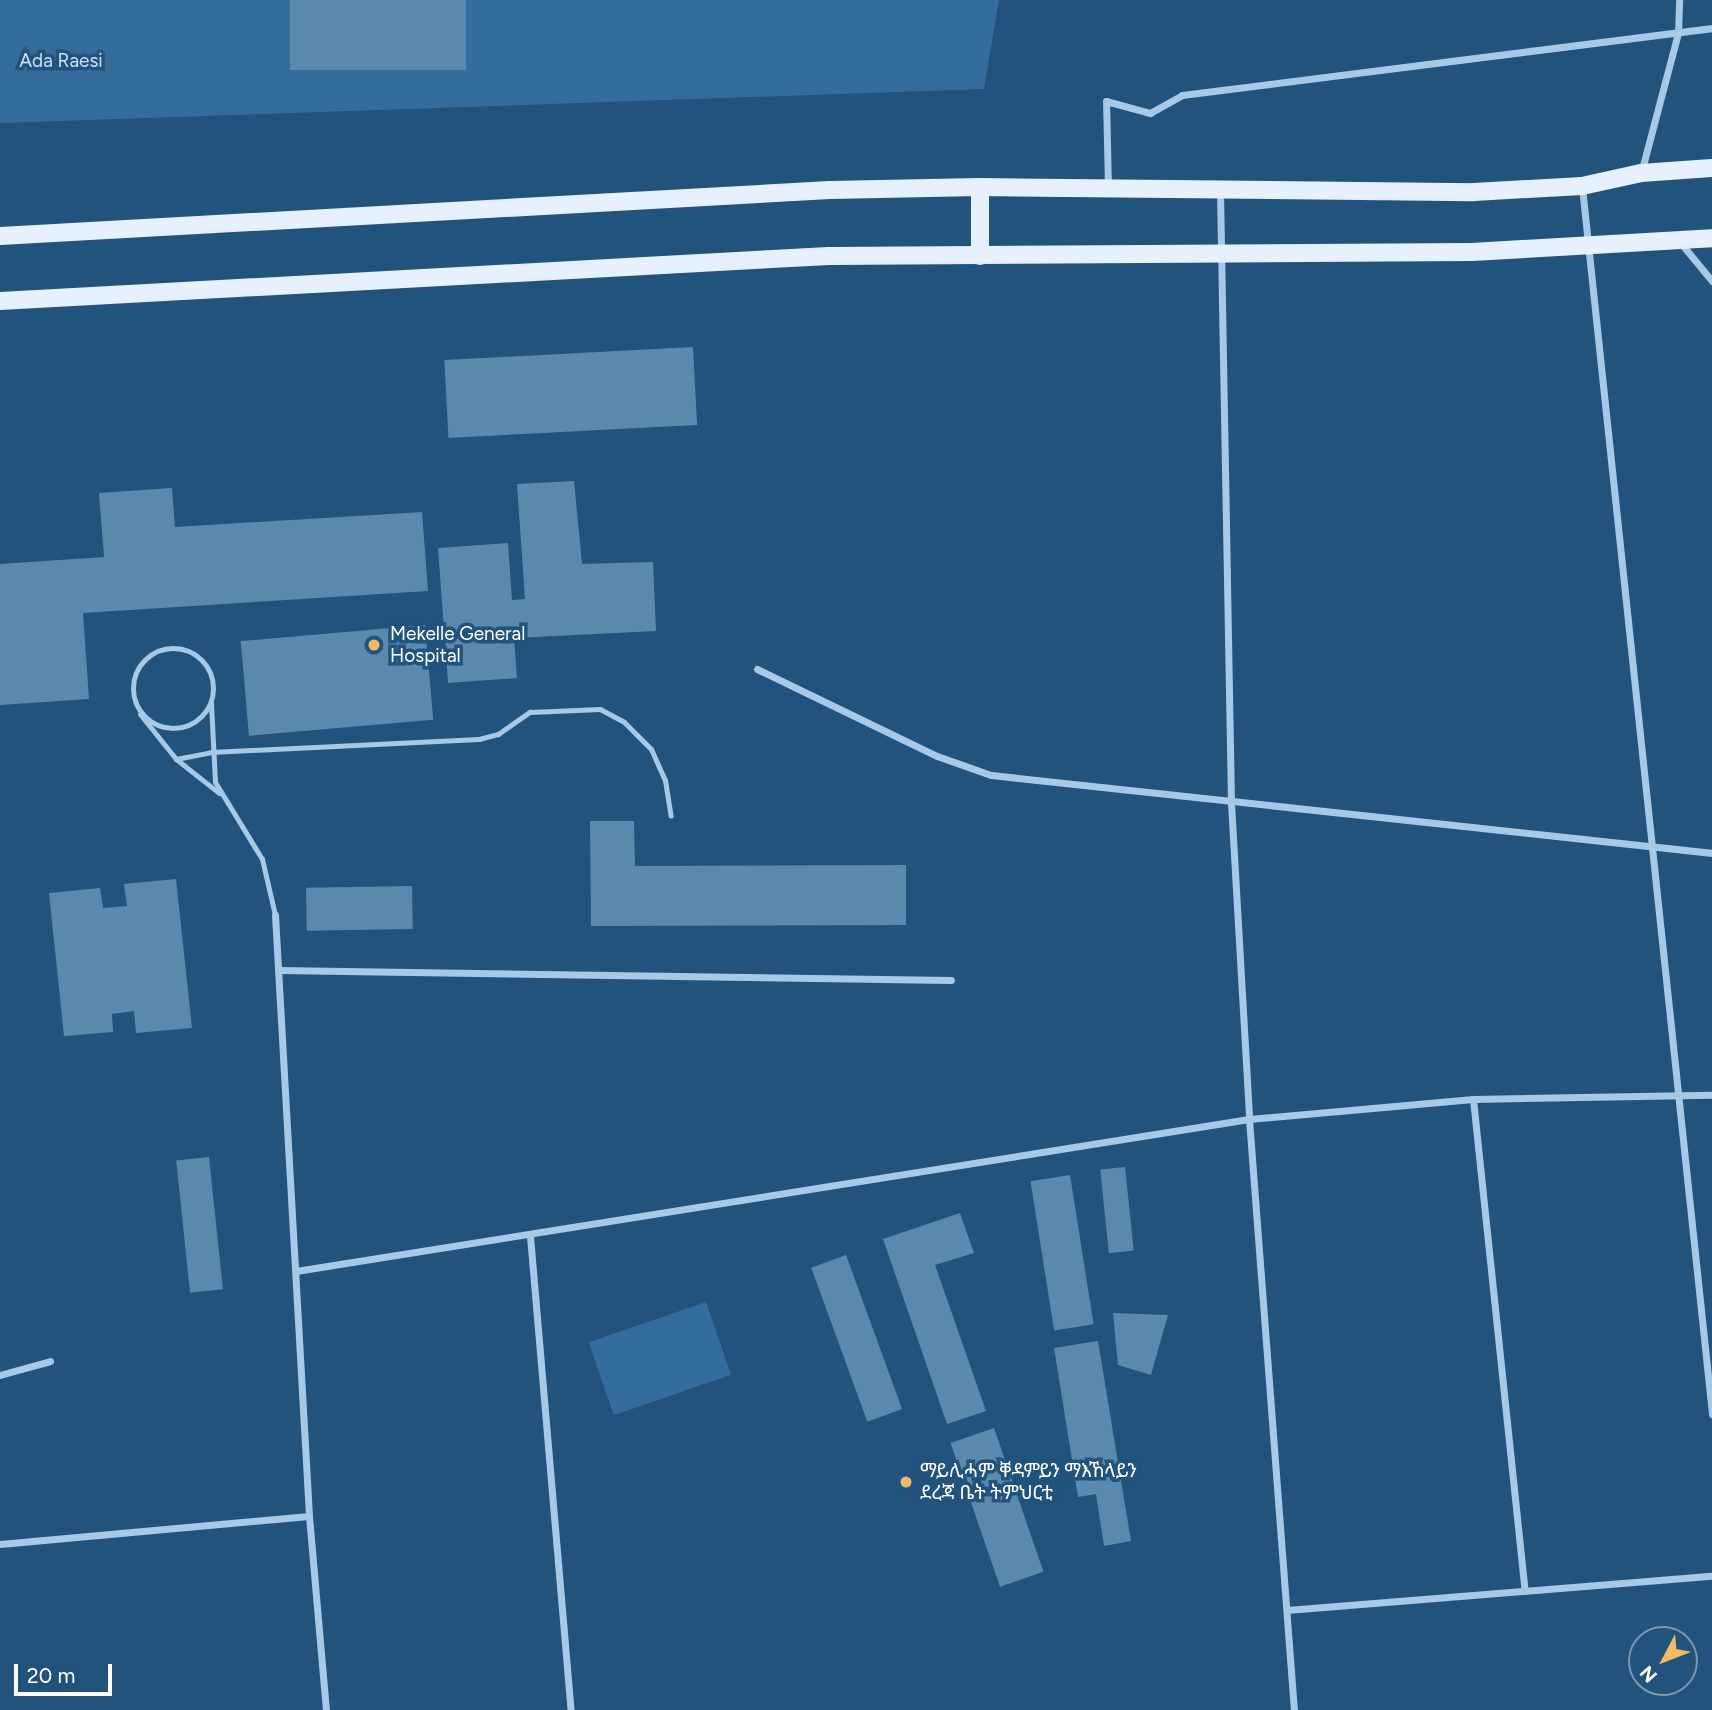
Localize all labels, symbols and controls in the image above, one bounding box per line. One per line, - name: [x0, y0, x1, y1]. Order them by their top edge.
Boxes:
- park label: Ada Raesi: [19, 50, 103, 72]
- place label: Mekelle General Hospital: [390, 623, 525, 667]
- marker: Mekelle General Hospital: [364, 635, 384, 655]
- place label: ማይሊሓም ቐዳምይን ማእኸላይን ደረጃ ቤት ትምህርቲ: [920, 1460, 1137, 1504]
- marker: ማይሊሓም ቐዳምይን ማእኸላይን ደረጃ ቤት ትምህርቲ: [898, 1474, 914, 1490]
- north arrow: [1628, 1626, 1698, 1696]
- scale bar: [18, 1650, 116, 1694]
- text: N: [1635, 1661, 1662, 1687]
- text: 20 m: [27, 1663, 75, 1688]

